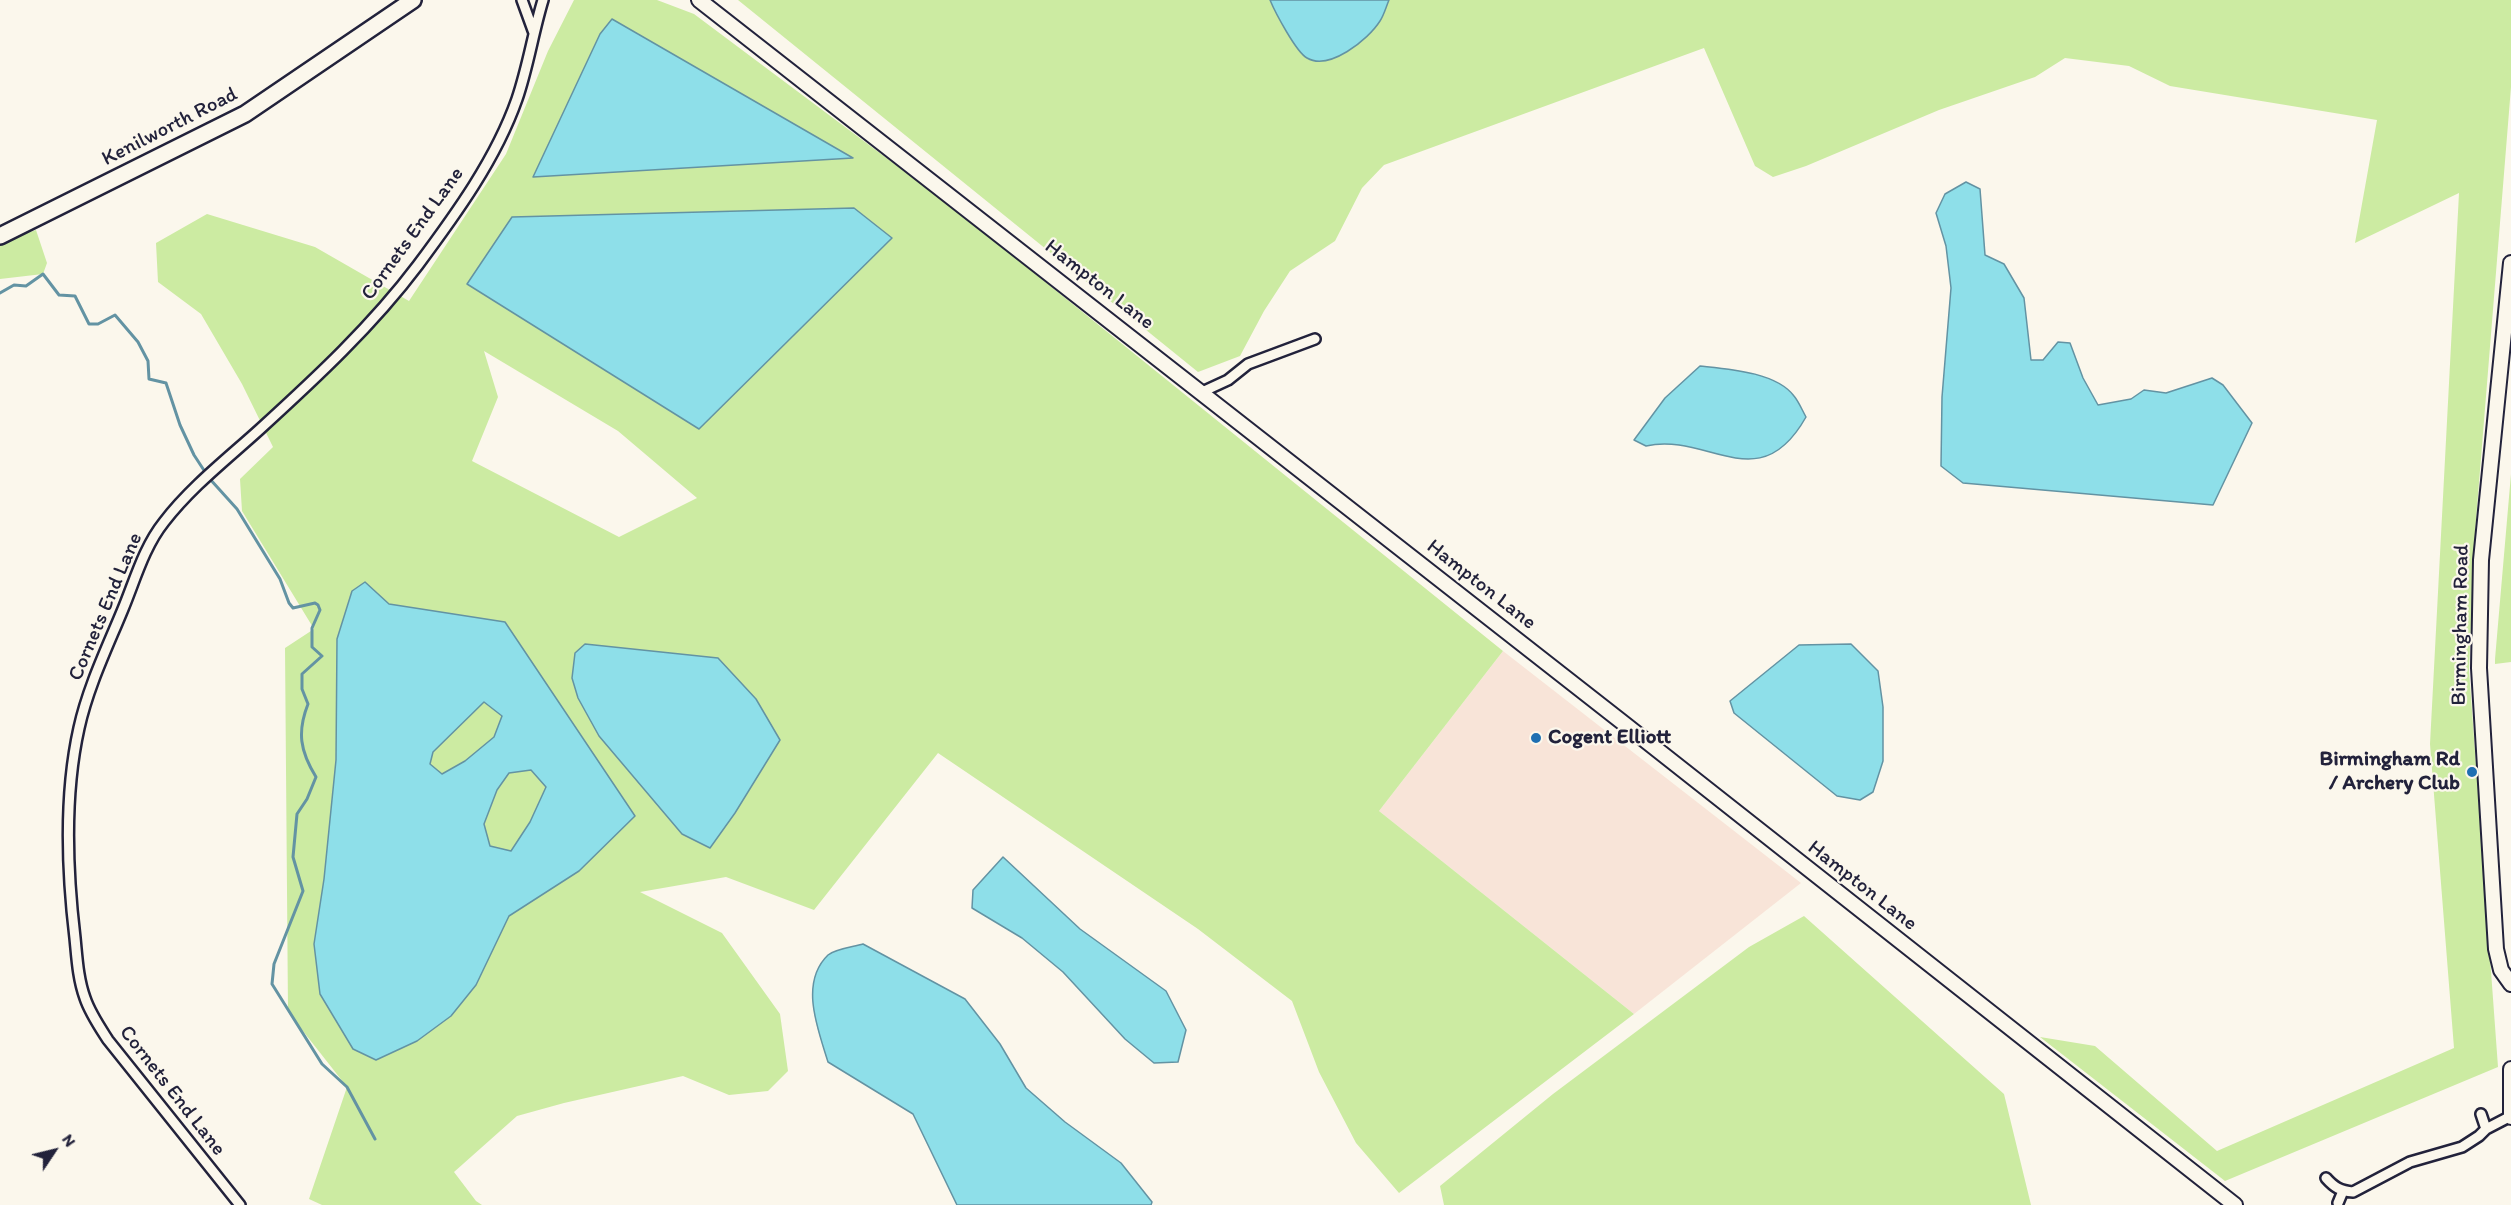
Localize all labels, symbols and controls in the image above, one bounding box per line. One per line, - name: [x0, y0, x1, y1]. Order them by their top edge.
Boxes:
- street label: Kenilworth Road: [98, 82, 242, 172]
- street label: Cornets End Lane: [356, 163, 470, 305]
- street label: Hampton Lane: [1039, 234, 1159, 336]
- street label: Cornets End Lane: [63, 529, 149, 685]
- street label: Hampton Lane: [1421, 534, 1541, 636]
- street label: Birmingham Road: [2447, 544, 2475, 706]
- place label: Cogent Elliott: [1548, 725, 1671, 751]
- marker: Cogent Elliott: [1529, 731, 1543, 745]
- place label: Birmingham Rd / Archery Club: [2320, 747, 2460, 797]
- marker: Birmingham Rd / Archery Club: [2465, 765, 2479, 779]
- street label: Hampton Lane: [1802, 835, 1922, 937]
- street label: Cornets End Lane: [113, 1021, 231, 1161]
- north arrow: [24, 1121, 84, 1181]
- text: N: [58, 1131, 80, 1150]

